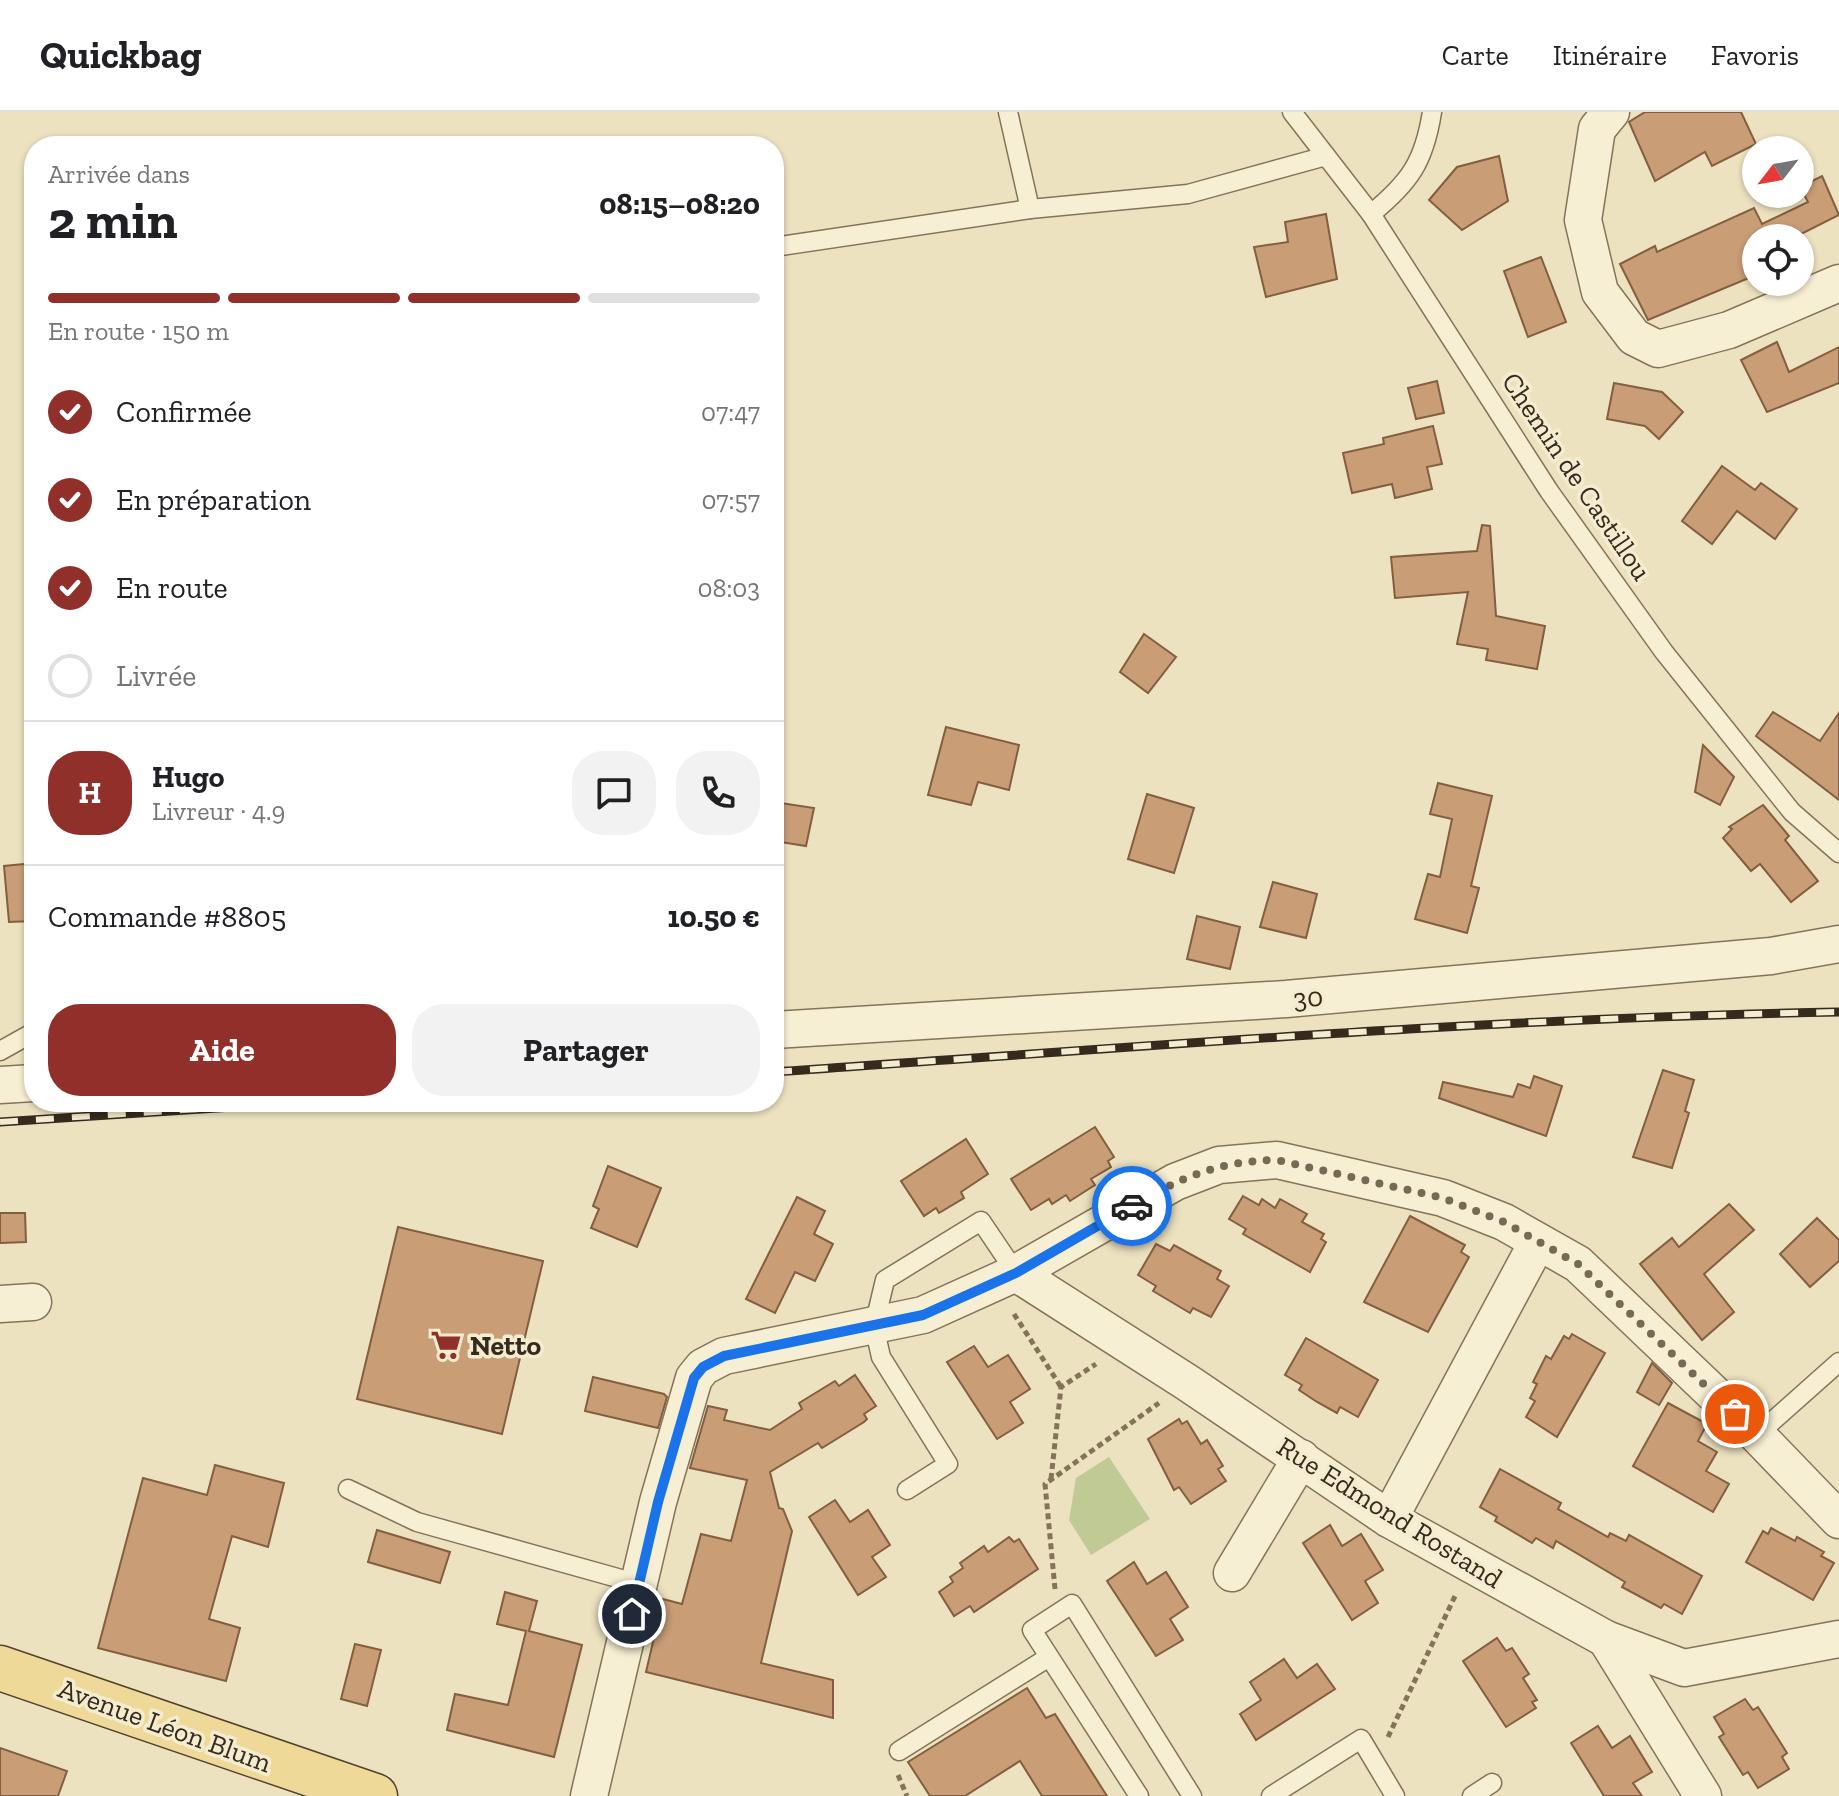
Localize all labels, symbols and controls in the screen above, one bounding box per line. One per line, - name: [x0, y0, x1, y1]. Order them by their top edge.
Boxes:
- text: Quickbag: [40, 32, 202, 78]
- text: Carte: [1442, 39, 1509, 72]
- text: Itinéraire: [1553, 39, 1667, 72]
- text: Favoris: [1711, 39, 1799, 72]
- north arrow: [1742, 136, 1814, 208]
- map controls: [1742, 136, 1814, 296]
- text: Arrivée dans: [48, 158, 190, 190]
- text: 08:15–08:20: [599, 186, 760, 222]
- text: 2 min: [48, 189, 178, 251]
- button: locate: [1742, 224, 1814, 296]
- text: En route · 150 m: [48, 315, 229, 347]
- street label: Chemin de Castillou: [1495, 366, 1658, 587]
- icon: check: [48, 390, 92, 434]
- text: Confirmée: [116, 394, 252, 430]
- text: 07:47: [701, 396, 760, 428]
- icon: check: [48, 478, 92, 522]
- text: En préparation: [116, 482, 311, 518]
- text: 07:57: [701, 484, 760, 516]
- icon: check: [48, 566, 92, 610]
- text: En route: [116, 570, 228, 606]
- text: 08:03: [698, 572, 760, 604]
- text: Livrée: [116, 658, 196, 694]
- button: chat: [572, 751, 656, 835]
- button: phone: [676, 751, 760, 835]
- text: Hugo: [152, 759, 225, 795]
- text: H: [79, 775, 101, 811]
- text: Livreur · 4.9: [152, 795, 285, 827]
- text: Commande #8805: [48, 899, 286, 935]
- text: 10.50 €: [667, 899, 760, 935]
- street label: 30: [1292, 980, 1324, 1015]
- button: Aide: [48, 1004, 396, 1096]
- button: Partager: [412, 1004, 760, 1096]
- courier: [1092, 1166, 1172, 1246]
- icon: car: [1110, 1184, 1154, 1228]
- supermarket icon: Netto: [429, 1328, 463, 1362]
- place label: Netto: [470, 1329, 541, 1362]
- pin: [1701, 1380, 1769, 1448]
- icon: bag: [1713, 1392, 1757, 1436]
- street label: Rue Edmond Rostand: [1271, 1430, 1509, 1595]
- pin: [598, 1580, 666, 1648]
- icon: home: [610, 1592, 654, 1636]
- street label: Avenue Léon Blum: [54, 1672, 276, 1779]

